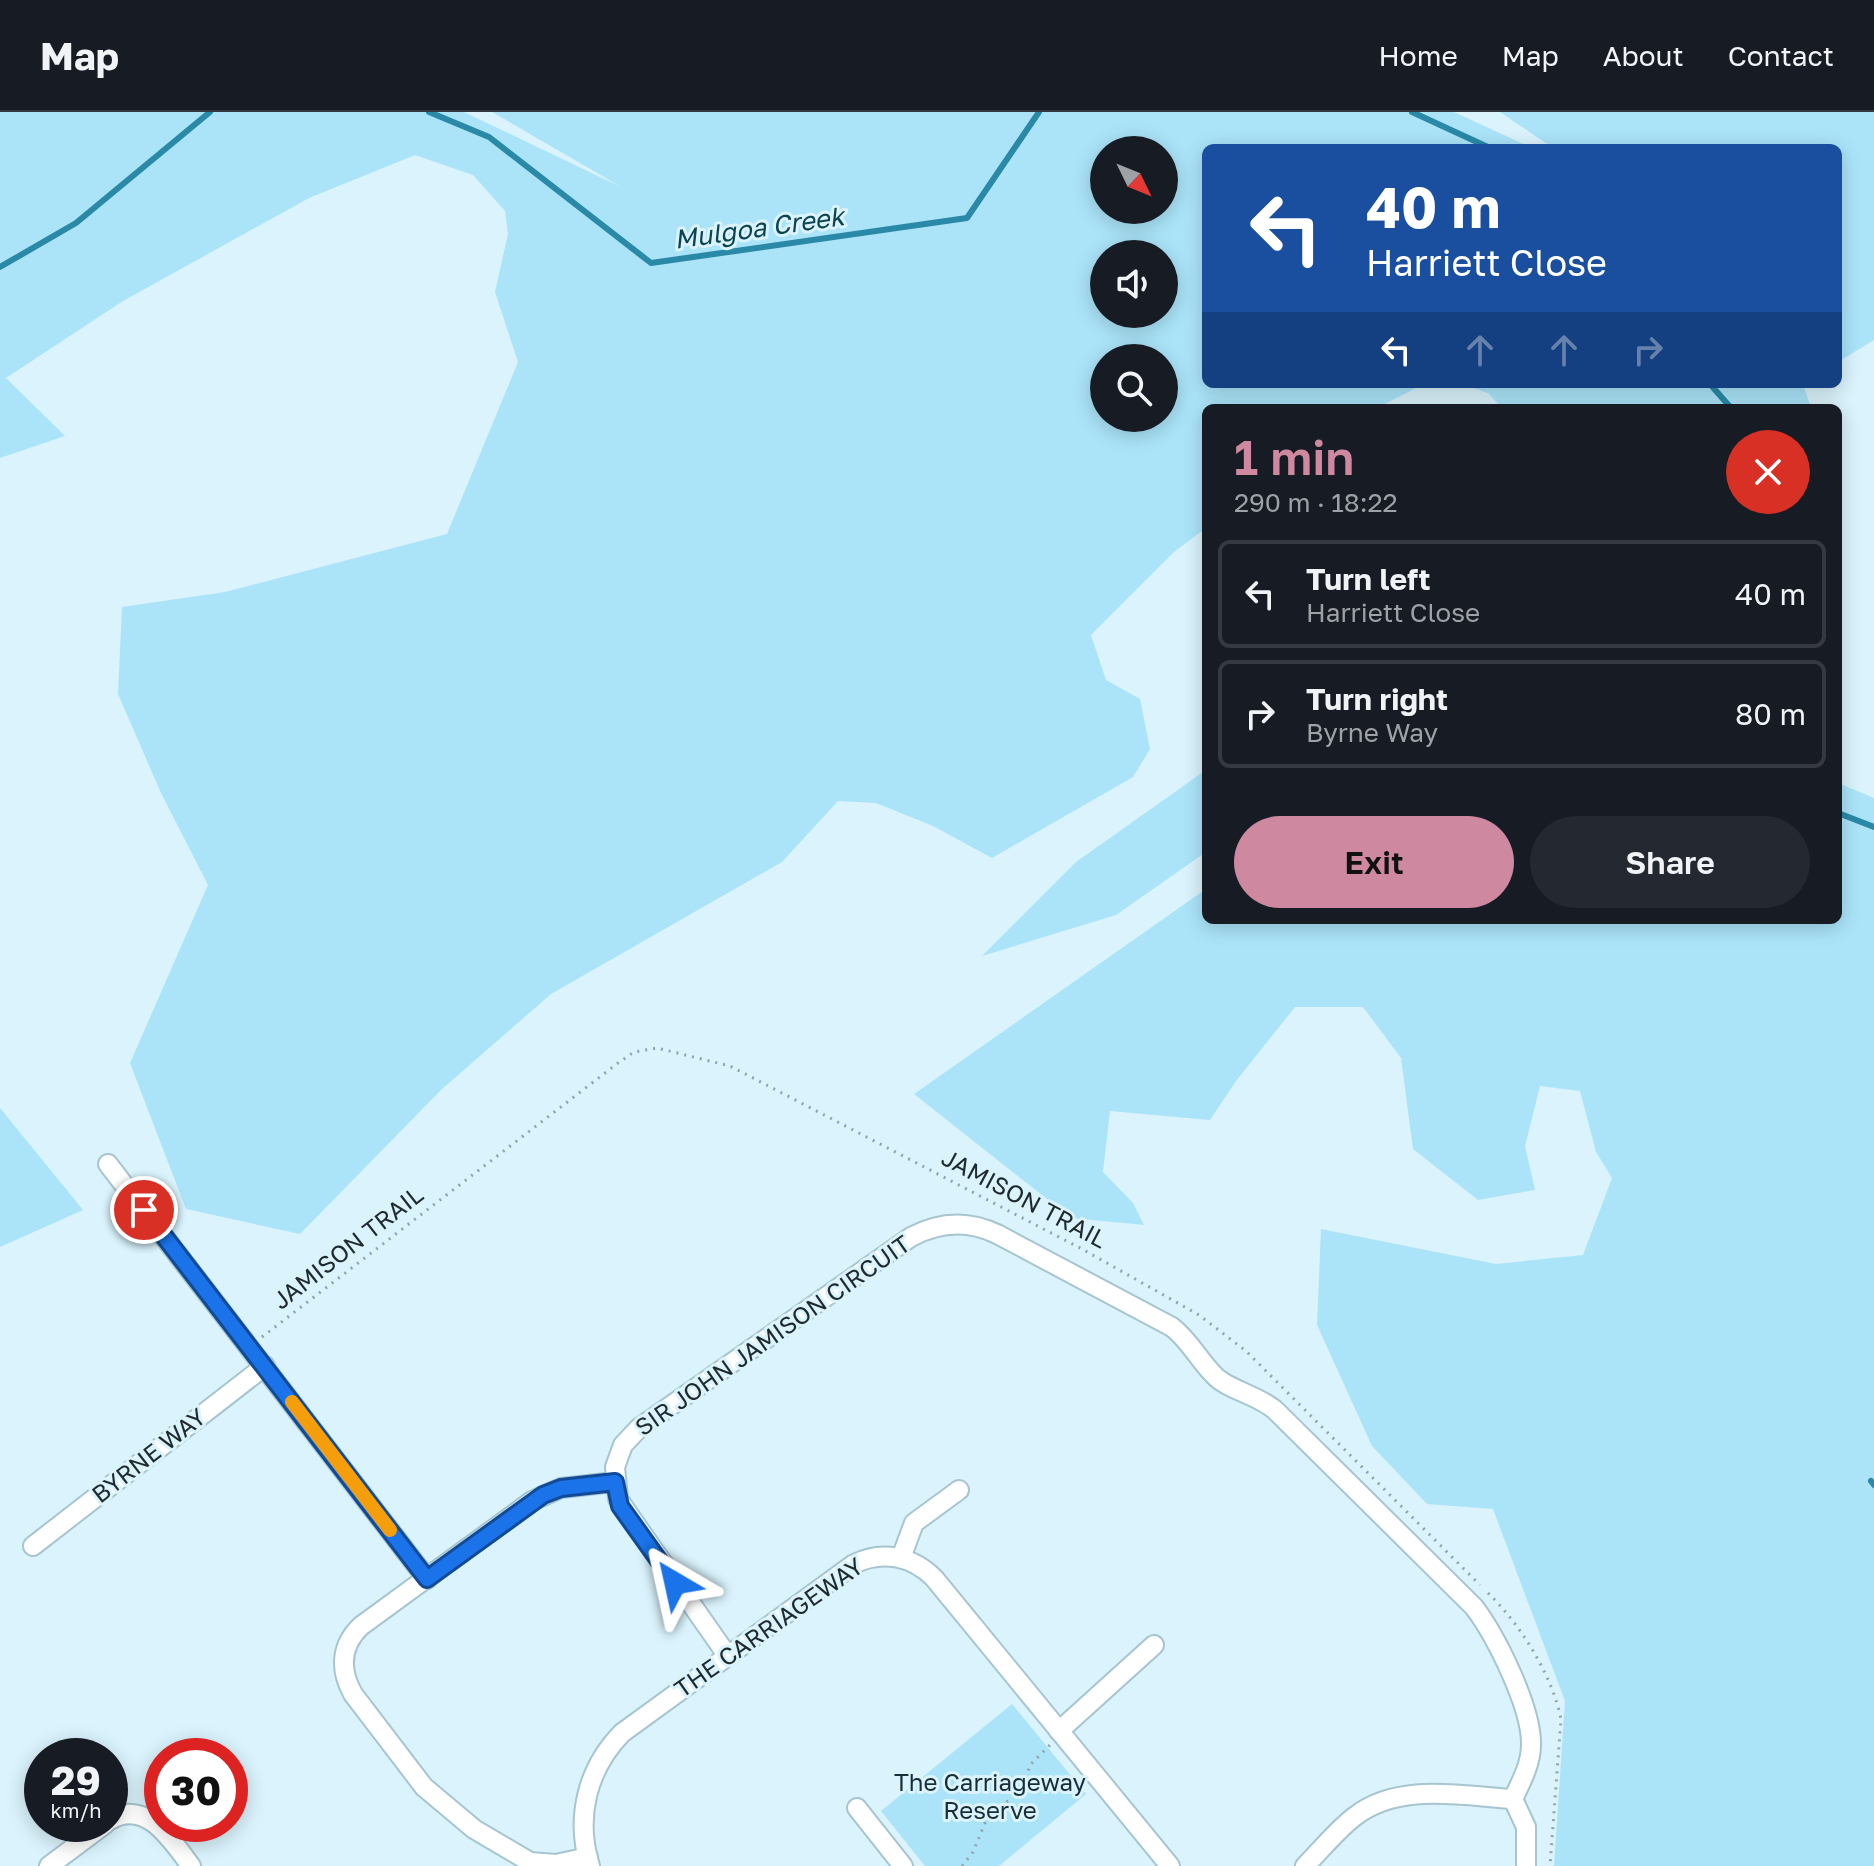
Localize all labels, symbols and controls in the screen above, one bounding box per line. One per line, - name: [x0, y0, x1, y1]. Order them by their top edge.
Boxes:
- text: Map: [40, 33, 119, 78]
- text: Home: [1379, 39, 1458, 72]
- text: Map: [1502, 39, 1559, 72]
- text: About: [1603, 39, 1684, 72]
- text: Contact: [1728, 39, 1834, 72]
- north arrow: [1090, 136, 1178, 224]
- map controls: [1090, 136, 1178, 432]
- text: 40 m: [1366, 173, 1500, 240]
- icon: left: [1234, 176, 1338, 280]
- water label: Mulgoa Creek: [672, 200, 848, 255]
- button: sound: [1090, 240, 1178, 328]
- text: Harriett Close: [1366, 241, 1607, 284]
- icon: left: [1374, 328, 1418, 372]
- icon: ahead: [1458, 328, 1502, 372]
- icon: ahead: [1542, 328, 1586, 372]
- icon: right: [1626, 328, 1670, 372]
- button: search: [1090, 344, 1178, 432]
- text: 1 min: [1234, 428, 1354, 486]
- button: close: [1726, 430, 1810, 514]
- text: 290 m · 18:22: [1234, 487, 1398, 518]
- text: Turn left: [1306, 561, 1431, 597]
- icon: left: [1238, 572, 1282, 616]
- text: 40 m: [1735, 576, 1806, 612]
- text: Harriett Close: [1306, 597, 1480, 628]
- text: Turn right: [1306, 681, 1448, 717]
- icon: right: [1238, 692, 1282, 736]
- text: 80 m: [1735, 696, 1806, 732]
- text: Byrne Way: [1306, 717, 1438, 748]
- button: Exit: [1234, 816, 1514, 908]
- button: Share: [1530, 816, 1810, 908]
- street label: JAMISON TRAIL: [937, 1142, 1112, 1254]
- pin: [110, 1176, 178, 1244]
- street label: JAMISON TRAIL: [266, 1179, 428, 1314]
- icon: arrive: [122, 1188, 166, 1232]
- street label: SIR JOHN JAMISON CIRCUIT: [629, 1228, 915, 1441]
- street label: BYRNE WAY: [85, 1401, 211, 1508]
- position arrow: [633, 1541, 717, 1625]
- street label: THE CARRIAGEWAY: [668, 1550, 869, 1703]
- speed limit sign: 30: [144, 1738, 248, 1842]
- text: 29: [51, 1756, 101, 1804]
- park label: The Carriageway Reserve: [894, 1767, 1086, 1824]
- text: km/h: [51, 1798, 101, 1822]

